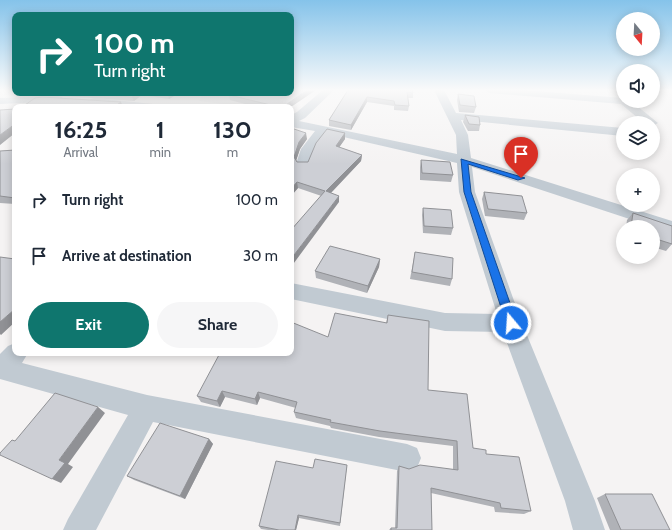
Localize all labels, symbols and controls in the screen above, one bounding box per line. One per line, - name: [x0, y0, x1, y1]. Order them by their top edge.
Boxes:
- north arrow: [616, 12, 660, 56]
- map controls: [616, 12, 660, 264]
- text: 100 m: [94, 26, 175, 60]
- icon: right: [28, 28, 80, 80]
- text: Turn right: [94, 60, 165, 82]
- button: sound: [616, 64, 660, 108]
- text: 16:25: [54, 115, 107, 144]
- text: 1: [156, 115, 165, 144]
- text: 130: [213, 115, 252, 144]
- button: layers: [616, 116, 660, 160]
- pin: [504, 137, 538, 178]
- icon: arrive: [510, 143, 532, 165]
- text: Arrival: [63, 144, 98, 160]
- text: min: [150, 144, 171, 160]
- text: m: [227, 144, 238, 160]
- button: +: [616, 168, 660, 212]
- icon: right: [28, 189, 50, 211]
- text: Turn right: [62, 191, 123, 209]
- text: 100 m: [236, 191, 278, 209]
- button: −: [616, 220, 660, 264]
- icon: arrive: [28, 245, 50, 267]
- text: Arrive at destination: [62, 247, 192, 265]
- text: 30 m: [243, 247, 278, 265]
- button: Exit: [28, 302, 149, 348]
- button: Share: [157, 302, 278, 348]
- position arrow: [490, 302, 532, 344]

